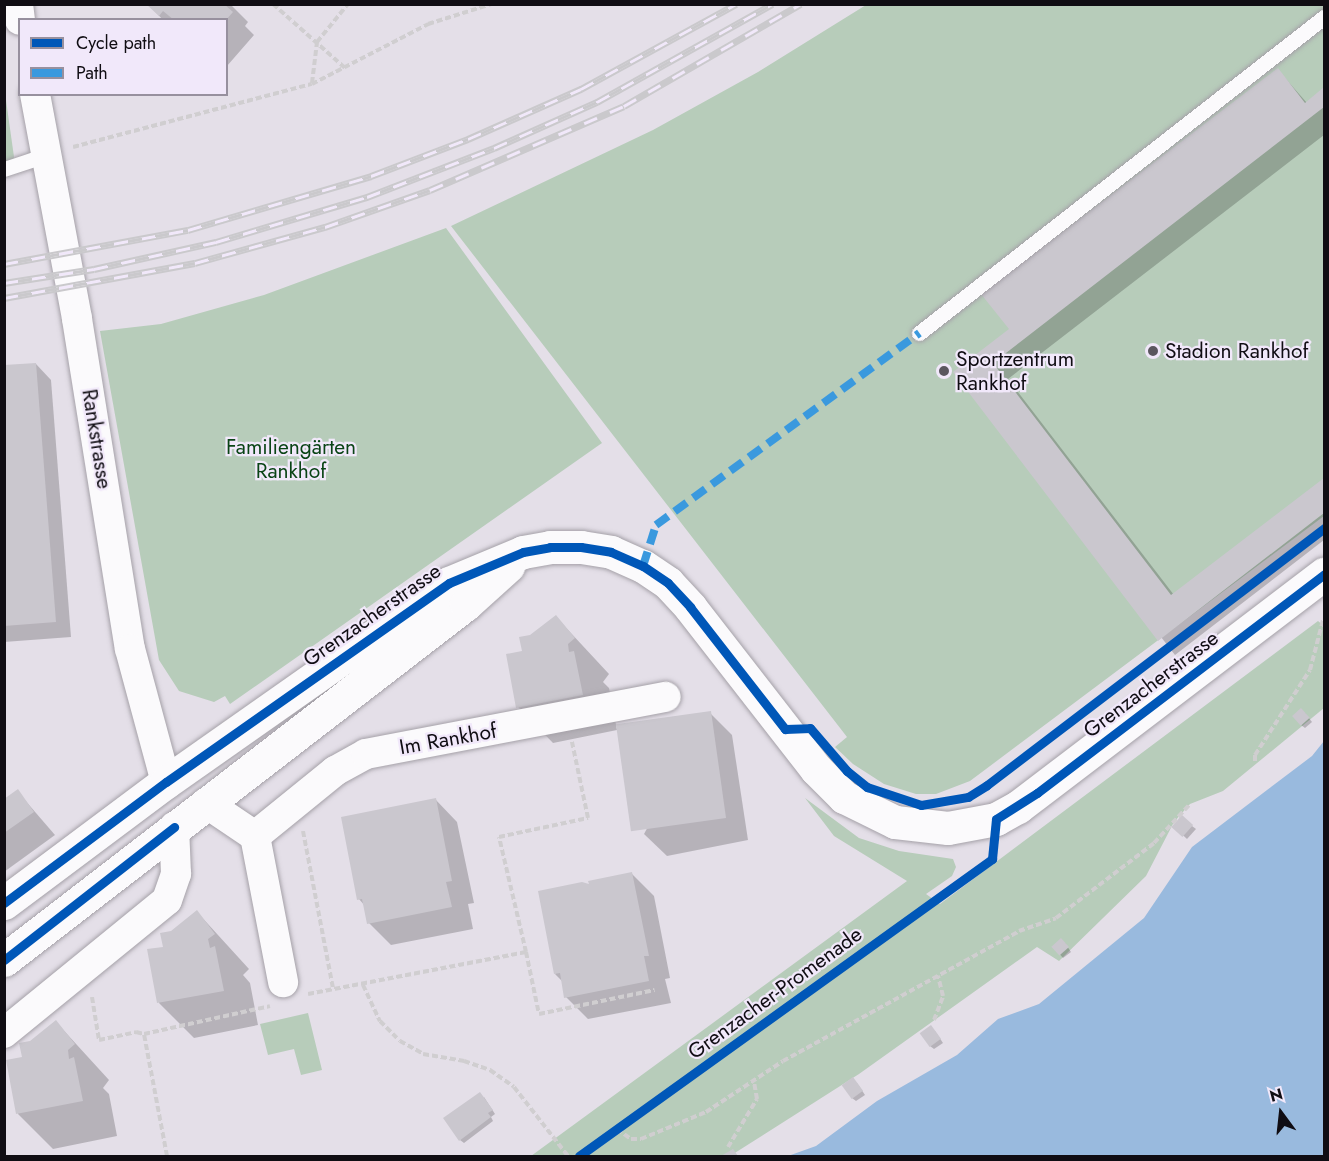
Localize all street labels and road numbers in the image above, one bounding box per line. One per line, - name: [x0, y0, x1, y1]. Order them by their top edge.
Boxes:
- street label: Rankstrasse: [77, 387, 117, 491]
- street label: Grenzacherstrasse: [298, 558, 446, 672]
- street label: Grenzacherstrasse: [1079, 625, 1223, 743]
- street label: Im Rankhof: [397, 718, 499, 760]
- street label: Grenzacher-Promenade: [683, 921, 867, 1065]

